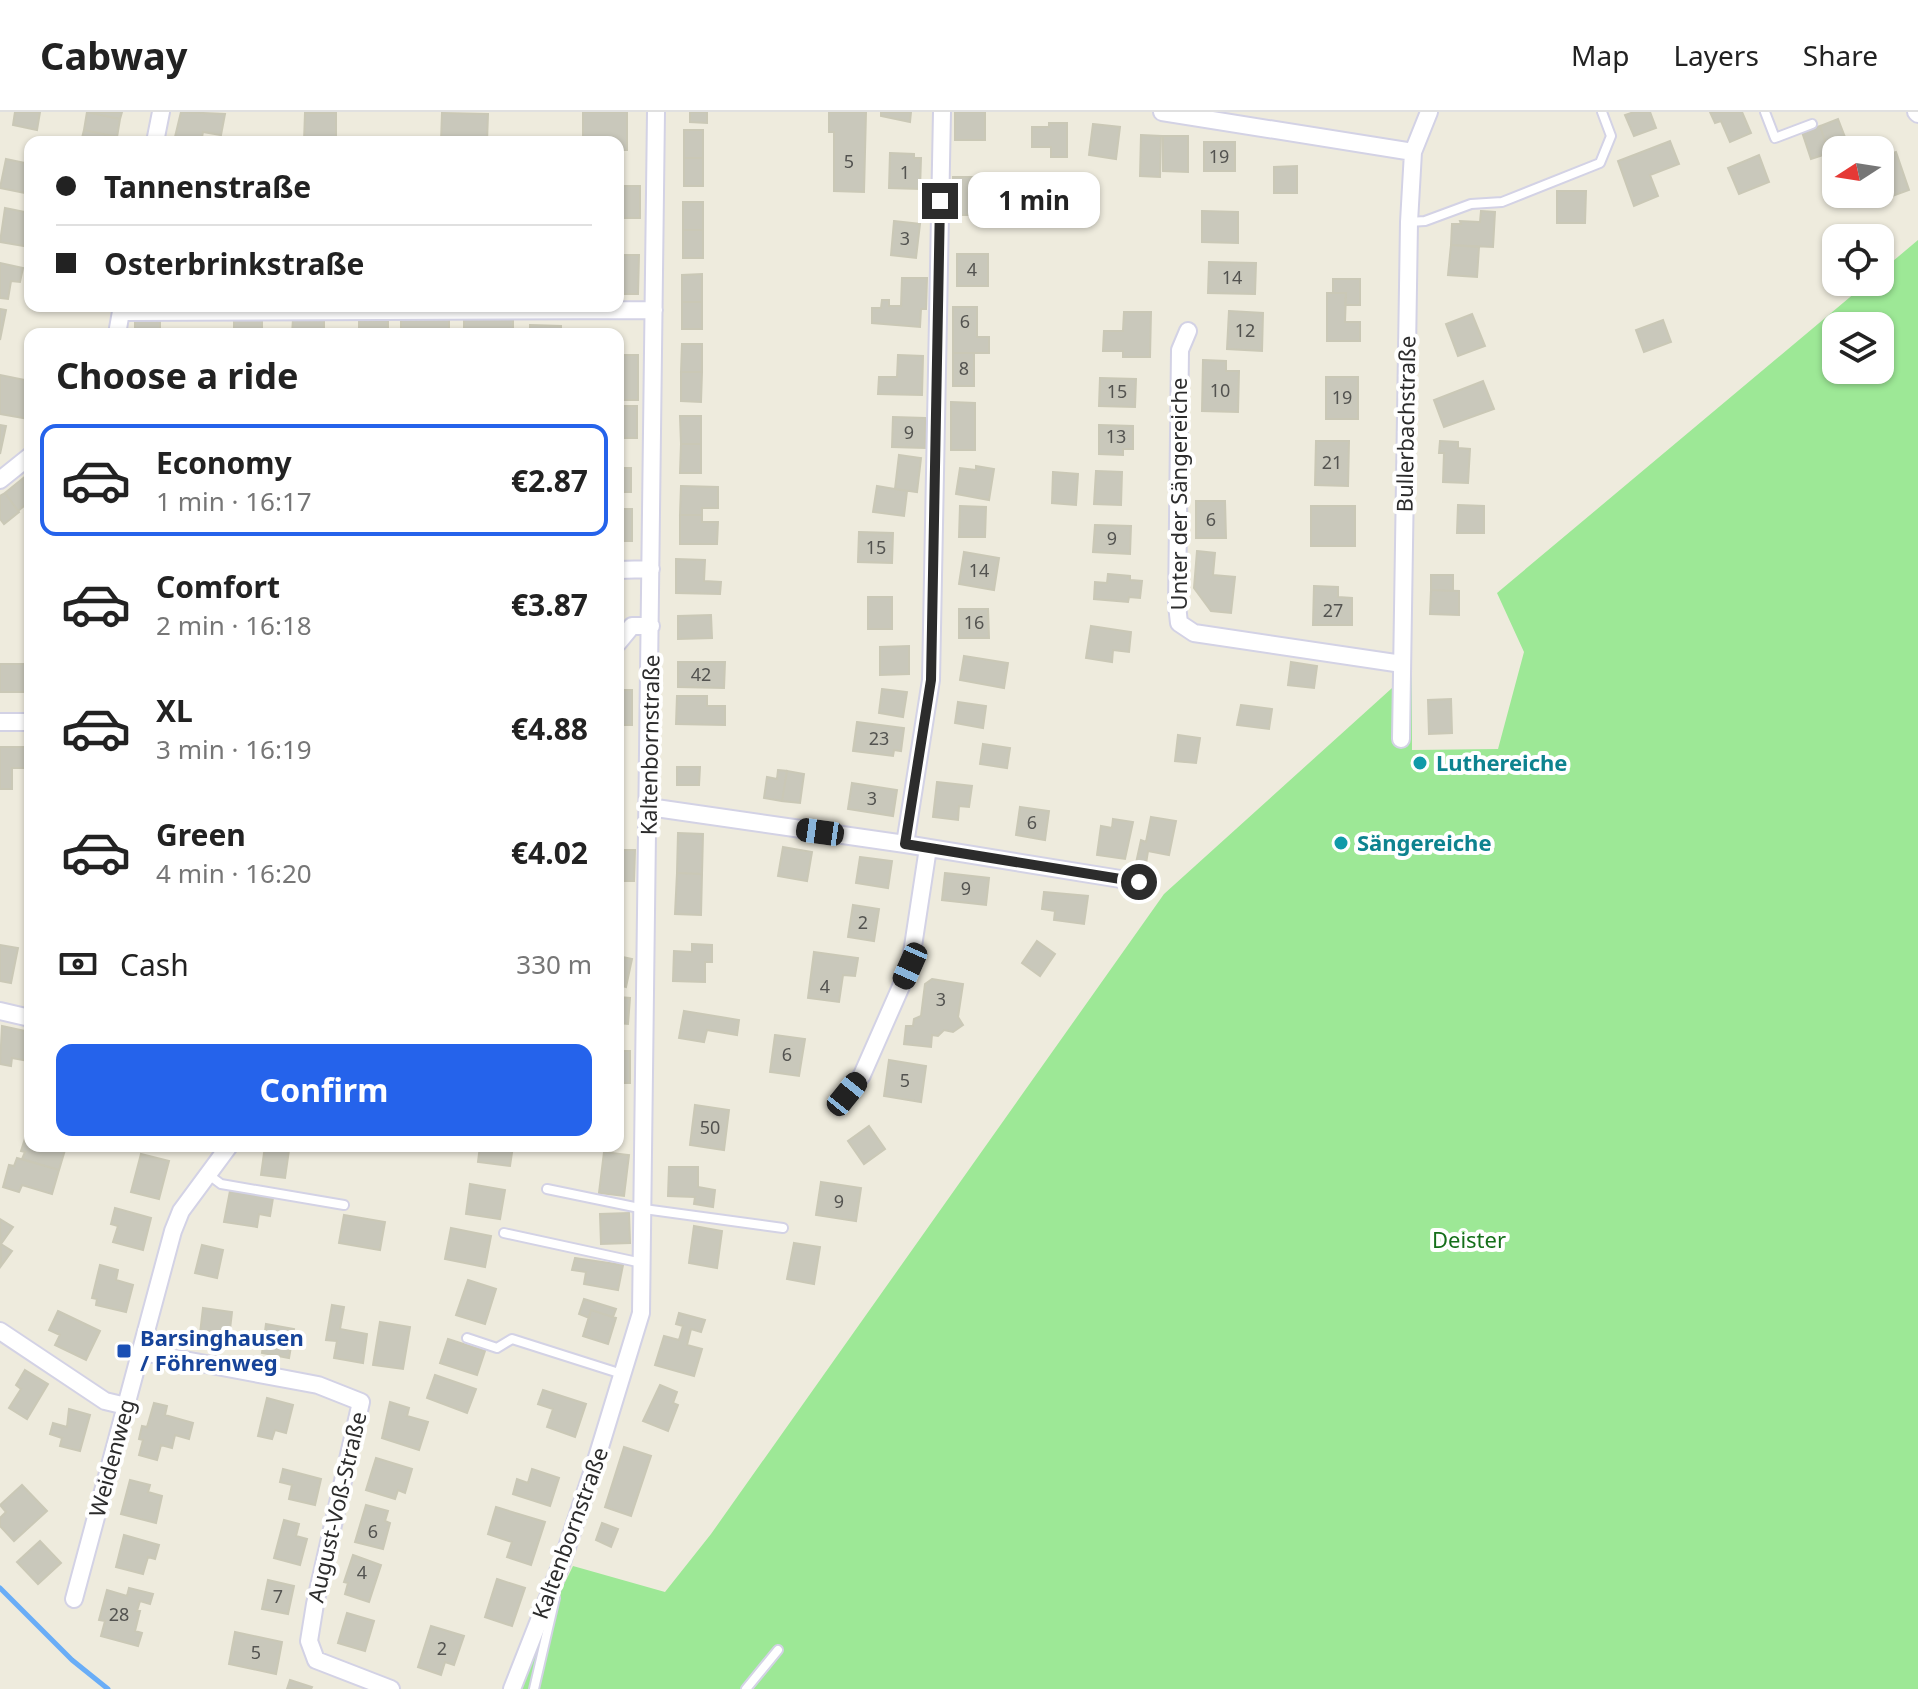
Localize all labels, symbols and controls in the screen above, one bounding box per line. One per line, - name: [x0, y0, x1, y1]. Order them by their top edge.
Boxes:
- text: Cabway: [40, 29, 187, 81]
- text: Map: [1571, 36, 1629, 74]
- text: Layers: [1673, 36, 1759, 74]
- text: Share: [1803, 36, 1878, 74]
- north arrow: [1822, 136, 1894, 208]
- map controls: [1822, 136, 1894, 384]
- house number: 19: [1209, 144, 1229, 168]
- house number: 5: [844, 149, 854, 173]
- house number: 1: [900, 160, 910, 184]
- text: Tannenstraße: [104, 166, 311, 207]
- callout: 1 min: [968, 173, 1100, 229]
- text: 1 min: [998, 182, 1070, 218]
- route end: [922, 183, 958, 219]
- button: locate: [1822, 224, 1894, 296]
- house number: 3: [900, 226, 910, 250]
- text: Osterbrinkstraße: [104, 243, 364, 284]
- house number: 4: [967, 257, 977, 281]
- house number: 14: [1222, 265, 1242, 289]
- house number: 6: [960, 309, 970, 333]
- button: layers: [1822, 312, 1894, 384]
- house number: 12: [1235, 318, 1255, 342]
- street label: Bullerbachstraße: [1388, 335, 1422, 512]
- text: Choose a ride: [56, 351, 298, 400]
- house number: 8: [959, 356, 969, 380]
- street label: Unter der Sängereiche: [1163, 378, 1193, 610]
- house number: 10: [1210, 378, 1230, 402]
- house number: 15: [1107, 379, 1127, 403]
- house number: 19: [1332, 385, 1352, 409]
- house number: 9: [904, 420, 914, 444]
- house number: 13: [1106, 424, 1126, 448]
- text: Economy: [156, 442, 292, 483]
- icon: car: [60, 444, 132, 516]
- house number: 21: [1322, 450, 1342, 474]
- text: €2.87: [511, 460, 588, 501]
- text: 1 min · 16:17: [156, 483, 312, 519]
- house number: 6: [1206, 507, 1216, 531]
- house number: 9: [1107, 526, 1117, 550]
- house number: 15: [866, 535, 886, 559]
- house number: 14: [969, 558, 989, 582]
- text: Comfort: [156, 566, 280, 607]
- icon: car: [60, 568, 132, 640]
- text: €3.87: [511, 584, 588, 625]
- house number: 27: [1323, 598, 1343, 622]
- text: 2 min · 16:18: [156, 607, 312, 643]
- house number: 16: [964, 610, 984, 634]
- street label: Kaltenbornstraße: [632, 654, 666, 836]
- house number: 42: [691, 662, 711, 686]
- text: XL: [156, 690, 193, 731]
- icon: car: [60, 692, 132, 764]
- text: €4.88: [511, 708, 588, 749]
- house number: 23: [869, 726, 889, 750]
- text: 3 min · 16:19: [156, 731, 312, 767]
- place label: Luthereiche: [1436, 747, 1567, 777]
- marker: Luthereiche: [1411, 754, 1429, 772]
- house number: 3: [867, 786, 877, 810]
- house number: 6: [1027, 810, 1037, 834]
- text: Green: [156, 814, 246, 855]
- icon: car: [60, 816, 132, 888]
- car: [795, 817, 845, 847]
- place label: Sängereiche: [1357, 827, 1492, 857]
- text: €4.02: [511, 832, 588, 873]
- marker: Sängereiche: [1332, 834, 1350, 852]
- text: 4 min · 16:20: [156, 855, 312, 891]
- route start: [1121, 864, 1157, 900]
- house number: 9: [961, 876, 971, 900]
- house number: 2: [858, 910, 868, 934]
- car: [889, 939, 931, 993]
- icon: cash: [56, 942, 100, 986]
- text: Cash: [120, 944, 189, 985]
- text: 330 m: [516, 946, 592, 982]
- house number: 4: [820, 974, 830, 998]
- house number: 3: [936, 987, 946, 1011]
- house number: 6: [782, 1042, 792, 1066]
- button: Confirm: [56, 1044, 592, 1136]
- car: [823, 1068, 871, 1120]
- house number: 5: [900, 1068, 910, 1092]
- house number: 50: [700, 1115, 720, 1139]
- house number: 9: [834, 1189, 844, 1213]
- park label: Deister: [1432, 1224, 1506, 1254]
- place label: Barsinghausen / Föhrenweg: [140, 1322, 304, 1377]
- marker: Barsinghausen / Föhrenweg: [115, 1342, 133, 1360]
- street label: Weidenweg: [81, 1395, 141, 1520]
- street label: August-Voß-Straße: [300, 1409, 373, 1605]
- street label: Kaltenbornstraße: [524, 1443, 614, 1623]
- house number: 6: [368, 1519, 378, 1543]
- house number: 4: [357, 1560, 367, 1584]
- house number: 7: [273, 1584, 283, 1608]
- house number: 28: [109, 1602, 129, 1626]
- house number: 2: [437, 1636, 447, 1660]
- house number: 5: [251, 1640, 261, 1664]

